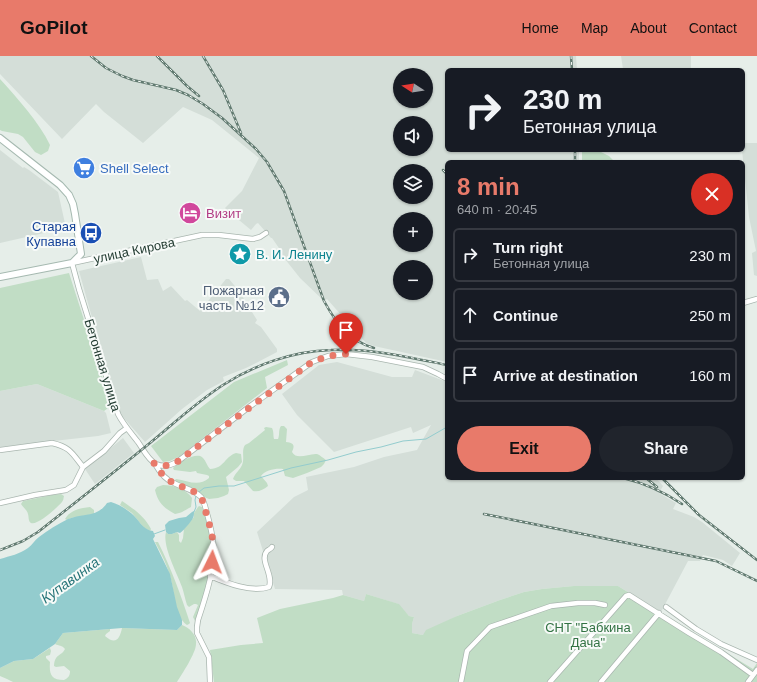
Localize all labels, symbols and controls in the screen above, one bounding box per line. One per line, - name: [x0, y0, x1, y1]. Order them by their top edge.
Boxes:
- text: GoPilot: [20, 17, 88, 38]
- text: Home: [522, 20, 559, 36]
- text: Map: [581, 20, 608, 36]
- text: About: [630, 20, 667, 36]
- text: Contact: [689, 20, 737, 36]
- north arrow: [393, 68, 433, 108]
- map controls: [393, 68, 433, 300]
- icon: right: [457, 84, 509, 136]
- text: 230 m: [523, 84, 602, 115]
- button: sound: [393, 116, 433, 156]
- text: Бетонная улица: [523, 117, 656, 137]
- supermarket icon: Shell Select: [71, 155, 97, 181]
- place label: Shell Select: [100, 161, 169, 176]
- button: layers: [393, 164, 433, 204]
- text: 8 min: [457, 173, 520, 200]
- button: close: [691, 173, 733, 215]
- hotel icon: Визит: [177, 200, 203, 226]
- text: 640 m · 20:45: [457, 202, 537, 217]
- place label: Визит: [206, 206, 241, 221]
- button: +: [393, 212, 433, 252]
- place label: Старая Купавна: [26, 219, 77, 249]
- bus stop icon: Старая Купавна: [78, 220, 104, 246]
- street label: улица Кирова: [92, 234, 177, 266]
- text: Turn right: [493, 239, 563, 256]
- place icon: В. И. Ленину: [227, 241, 253, 267]
- icon: right: [459, 244, 481, 266]
- place label: В. И. Ленину: [256, 247, 333, 262]
- text: 230 m: [689, 247, 731, 264]
- text: Бетонная улица: [493, 256, 589, 271]
- button: −: [393, 260, 433, 300]
- place label: Пожарная часть №12: [199, 283, 264, 313]
- public building icon: Пожарная часть №12: [266, 284, 292, 310]
- icon: ahead: [459, 304, 481, 326]
- text: Continue: [493, 307, 558, 324]
- text: 250 m: [689, 307, 731, 324]
- pin: [329, 313, 363, 354]
- street label: Бетонная улица: [81, 317, 124, 414]
- icon: arrive: [335, 319, 357, 341]
- icon: arrive: [459, 364, 481, 386]
- text: Arrive at destination: [493, 367, 638, 384]
- text: 160 m: [689, 367, 731, 384]
- button: Exit: [457, 426, 591, 472]
- button: Share: [599, 426, 733, 472]
- position arrow: [191, 541, 233, 583]
- water label: Купавинка: [38, 553, 102, 606]
- park label: СНТ "Бабкина Дача": [545, 620, 632, 650]

